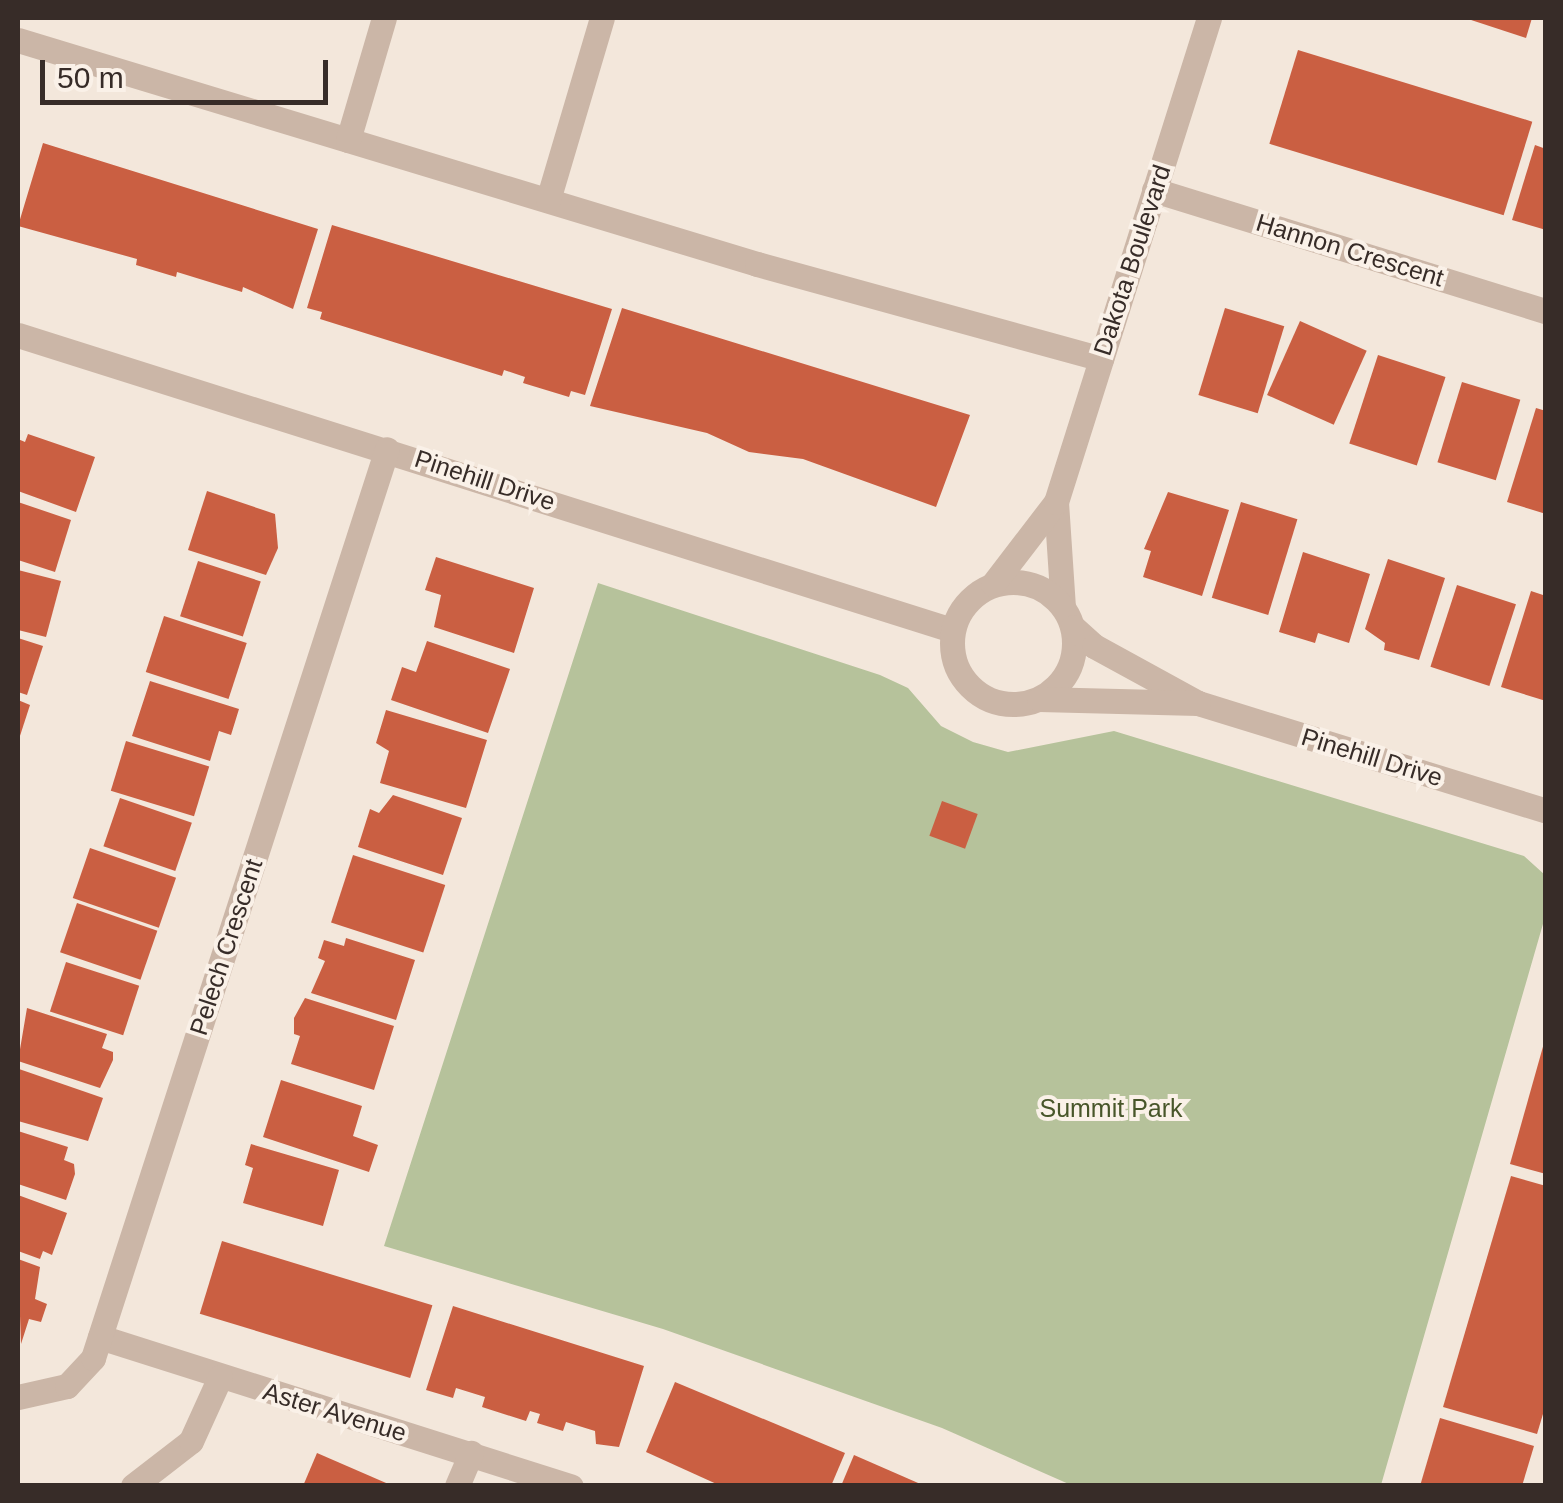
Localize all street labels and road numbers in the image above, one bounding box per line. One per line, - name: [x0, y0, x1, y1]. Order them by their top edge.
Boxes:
- street label: Dakota Boulevard: [1087, 161, 1177, 359]
- street label: Hannon Crescent: [1253, 207, 1447, 293]
- street label: Pinehill Drive: [411, 443, 559, 517]
- street label: Pinehill Drive: [1298, 721, 1446, 793]
- street label: Pelech Crescent: [183, 855, 269, 1039]
- street label: Aster Avenue: [259, 1376, 411, 1448]

